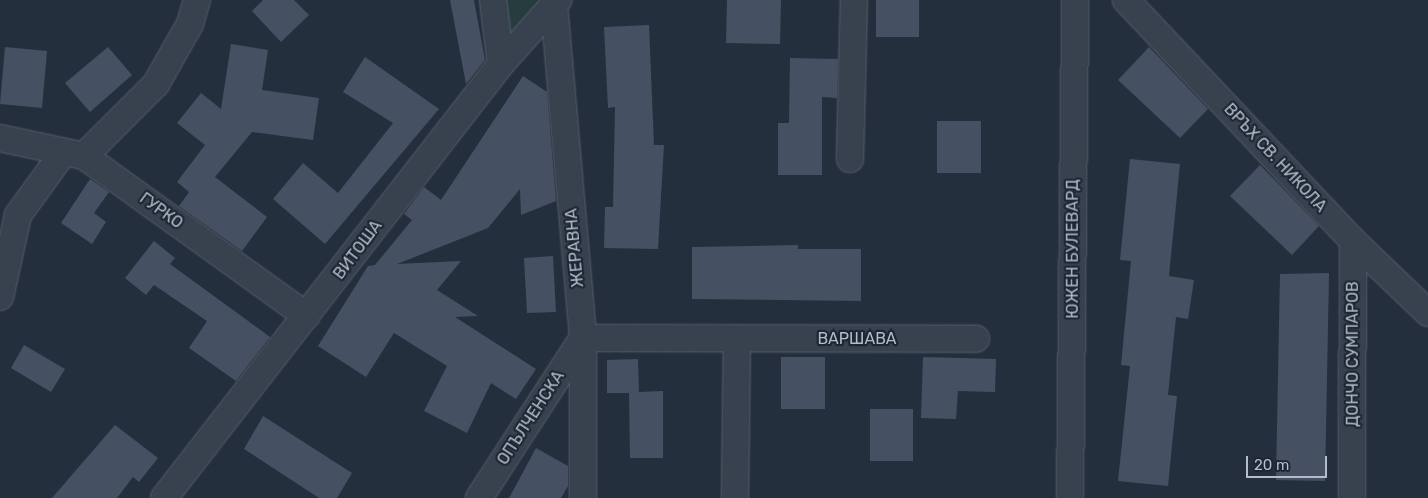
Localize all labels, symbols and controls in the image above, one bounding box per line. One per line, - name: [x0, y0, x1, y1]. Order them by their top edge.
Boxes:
- street label: ВРЪХ СВ. НИКОЛА: [1220, 100, 1330, 216]
- street label: ЮЖЕН БУЛЕВАРД: [1063, 179, 1083, 319]
- street label: ГУРКО: [136, 189, 186, 233]
- street label: ЖЕРАВНА: [562, 208, 588, 288]
- street label: ВИТОША: [330, 217, 386, 283]
- street label: ДОНЧО СУМПАРОВ: [1343, 281, 1363, 427]
- street label: ВАРШАВА: [817, 329, 897, 349]
- street label: ОПЪЛЧЕНСКА: [493, 367, 569, 469]
- scale bar: [1248, 446, 1329, 478]
- text: 20 m: [1254, 456, 1289, 474]

